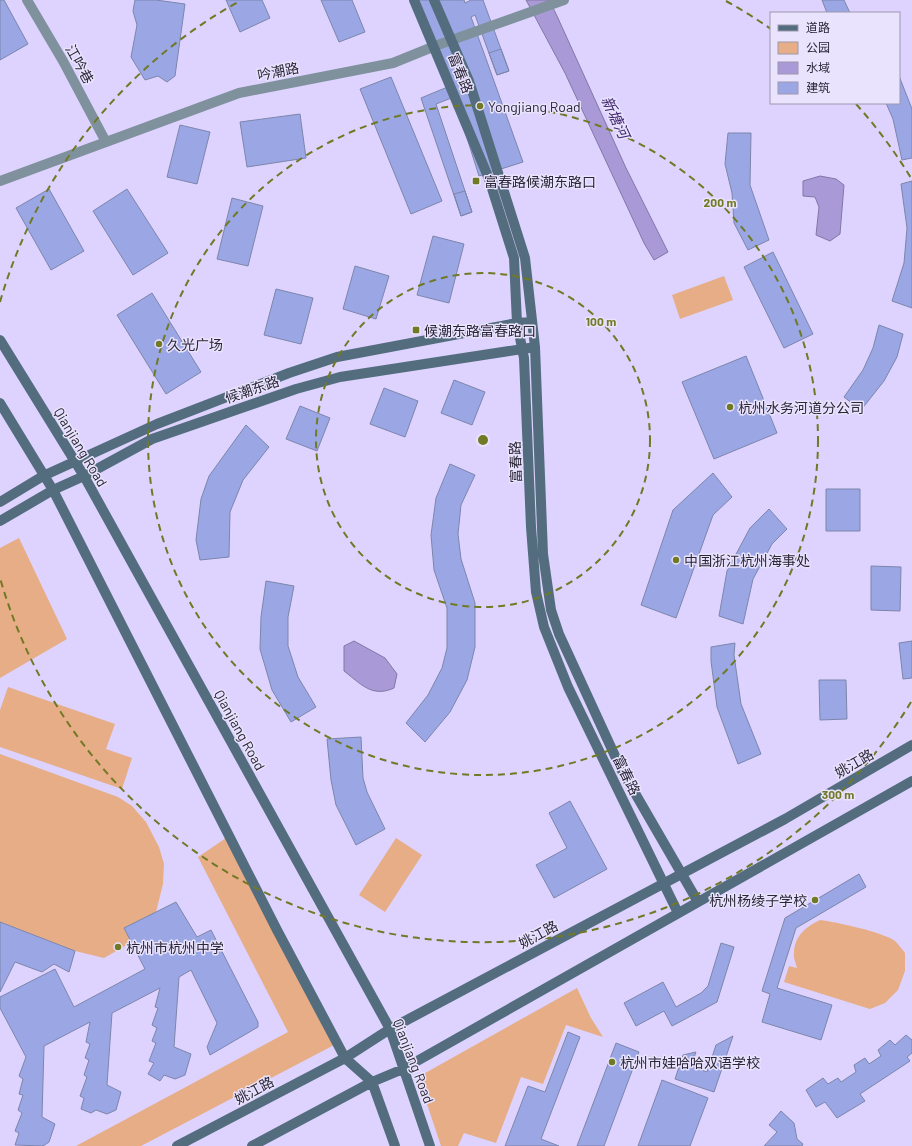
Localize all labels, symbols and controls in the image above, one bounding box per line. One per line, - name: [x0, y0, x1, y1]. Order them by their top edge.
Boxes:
- legend: [770, 12, 900, 104]
- text: 道路: [806, 20, 830, 34]
- text: 公园: [806, 40, 830, 54]
- street label: 江吟巷: [62, 42, 98, 86]
- street label: 富春路: [445, 50, 477, 96]
- street label: 吟潮路: [256, 59, 300, 83]
- text: 水域: [806, 60, 830, 74]
- text: 建筑: [806, 80, 830, 94]
- water label: 新塘河: [598, 93, 635, 144]
- place label: Yongjiang Road: [488, 98, 581, 115]
- marker: Yongjiang Road: [475, 101, 485, 111]
- place label: 富春路候潮东路口: [484, 173, 596, 190]
- marker: 富春路候潮东路口: [471, 176, 481, 186]
- text: 200 m: [704, 195, 736, 209]
- text: 100 m: [586, 314, 616, 328]
- place label: 候潮东路富春路口: [424, 322, 536, 339]
- marker: 候潮东路富春路口: [411, 325, 421, 335]
- place label: 久光广场: [167, 336, 223, 353]
- marker: 久光广场: [154, 339, 164, 349]
- street label: 候潮东路: [223, 372, 281, 406]
- place label: 杭州水务河道分公司: [738, 399, 864, 416]
- marker: 杭州水务河道分公司: [725, 402, 735, 412]
- street label: Qianjiang Road: [51, 404, 111, 490]
- centre of rings: [476, 433, 490, 447]
- street label: 富春路: [506, 441, 524, 483]
- place label: 中国浙江杭州海事处: [684, 552, 810, 569]
- marker: 中国浙江杭州海事处: [671, 555, 681, 565]
- street label: Qianjiang Road: [211, 687, 269, 773]
- street label: 姚江路: [832, 745, 876, 781]
- street label: 富春路: [610, 752, 644, 798]
- text: 300 m: [822, 787, 854, 801]
- place label: 杭州杨绫子学校: [709, 892, 807, 909]
- marker: 杭州杨绫子学校: [810, 895, 820, 905]
- street label: 姚江路: [515, 917, 561, 951]
- place label: 杭州市杭州中学: [126, 939, 224, 956]
- marker: 杭州市杭州中学: [113, 942, 123, 952]
- street label: Qianjiang Road: [390, 1016, 438, 1106]
- place label: 杭州市娃哈哈双语学校: [620, 1054, 760, 1071]
- marker: 杭州市娃哈哈双语学校: [607, 1057, 617, 1067]
- street label: 姚江路: [231, 1073, 277, 1107]

